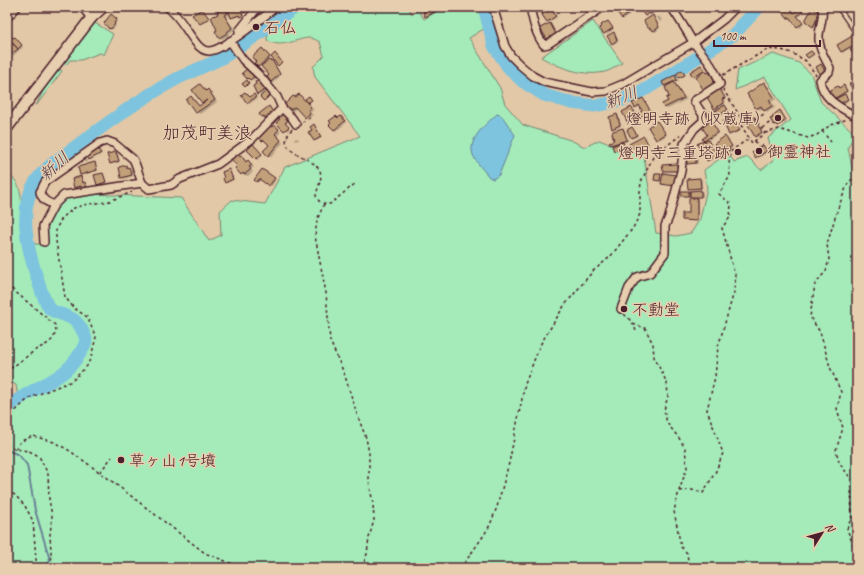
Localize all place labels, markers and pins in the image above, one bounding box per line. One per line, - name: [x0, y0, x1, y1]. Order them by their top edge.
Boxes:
- place label: 石仏: [264, 18, 296, 38]
- marker: 石仏: [251, 22, 261, 32]
- place label: 燈明寺跡（収蔵庫）: [626, 109, 770, 129]
- marker: 燈明寺跡（収蔵庫）: [773, 113, 783, 123]
- place label: 御霊神社: [767, 142, 831, 162]
- place label: 燈明寺三重塔跡: [618, 143, 730, 163]
- marker: 御霊神社: [754, 146, 764, 156]
- marker: 燈明寺三重塔跡: [733, 147, 743, 157]
- place label: 不動堂: [632, 300, 680, 320]
- marker: 不動堂: [619, 304, 629, 314]
- place label: 草ヶ山1号墳: [129, 451, 216, 471]
- marker: 草ヶ山1号墳: [116, 455, 126, 465]

